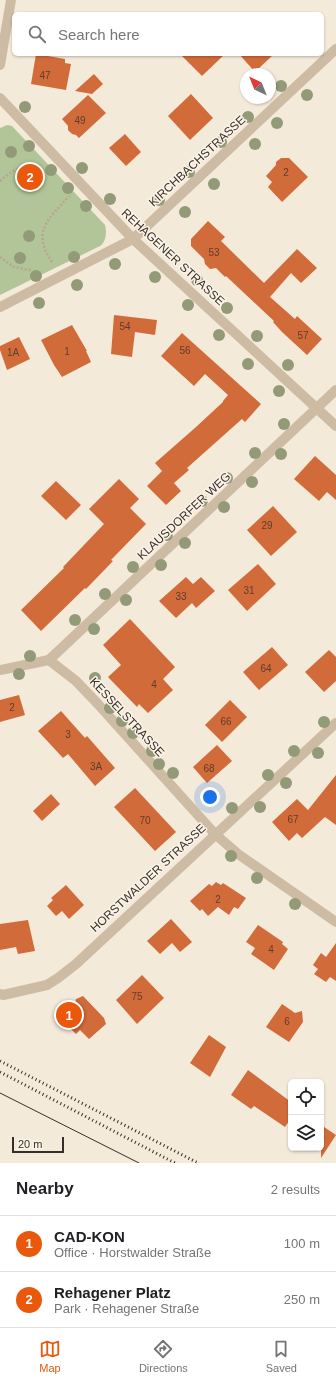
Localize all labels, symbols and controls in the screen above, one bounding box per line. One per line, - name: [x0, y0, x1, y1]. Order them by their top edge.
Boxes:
- search box: [12, 12, 324, 56]
- icon: search: [26, 23, 48, 45]
- text: Search here: [58, 26, 140, 43]
- north arrow: [240, 68, 276, 104]
- house number: 47: [39, 70, 51, 81]
- street label: KIRCHBACHSTRASSE: [146, 113, 248, 209]
- house number: 49: [74, 115, 86, 126]
- pin: 2: [17, 162, 43, 192]
- house number: 2: [283, 167, 289, 178]
- street label: REHAGENER STRASSE: [119, 206, 227, 308]
- house number: 53: [208, 247, 220, 258]
- house number: 54: [119, 321, 131, 332]
- house number: 57: [297, 330, 309, 341]
- house number: 56: [179, 345, 191, 356]
- house number: 1: [64, 346, 70, 357]
- house number: 1A: [7, 347, 19, 358]
- street label: KLAUSDORFER WEG: [135, 469, 233, 563]
- house number: 29: [261, 520, 273, 531]
- house number: 31: [243, 585, 255, 596]
- house number: 33: [175, 591, 187, 602]
- house number: 64: [260, 663, 272, 674]
- street label: KESSELSTRASSE: [87, 675, 167, 759]
- house number: 4: [151, 679, 157, 690]
- house number: 2: [9, 702, 15, 713]
- house number: 66: [220, 716, 232, 727]
- house number: 3: [65, 729, 71, 740]
- house number: 3A: [90, 761, 102, 772]
- house number: 68: [203, 763, 215, 774]
- your location: [200, 787, 220, 807]
- house number: 67: [287, 814, 299, 825]
- house number: 70: [139, 815, 151, 826]
- street label: HORSTWALDER STRASSE: [88, 821, 208, 935]
- house number: 2: [215, 894, 221, 905]
- house number: 4: [268, 944, 274, 955]
- house number: 75: [131, 991, 143, 1002]
- pin: 1: [56, 1000, 82, 1030]
- house number: 6: [284, 1016, 290, 1027]
- map controls: [288, 1079, 324, 1151]
- button: locate: [288, 1079, 324, 1115]
- button: layers: [288, 1115, 324, 1151]
- scale bar: [12, 1135, 64, 1154]
- text: 20 m: [18, 1138, 42, 1150]
- text: Nearby: [16, 1179, 74, 1198]
- text: 2 results: [271, 1182, 320, 1197]
- text: CAD-KON: [54, 1228, 125, 1245]
- text: 1: [25, 1236, 33, 1251]
- text: 100 m: [284, 1236, 320, 1251]
- text: Office · Horstwalder Straße: [54, 1245, 211, 1260]
- text: Rehagener Platz: [54, 1284, 171, 1301]
- text: 2: [25, 1292, 33, 1307]
- text: 250 m: [284, 1292, 320, 1307]
- text: Park · Rehagener Straße: [54, 1301, 199, 1316]
- tab: Map: [39, 1338, 61, 1374]
- tab: Directions: [139, 1338, 188, 1374]
- tab: Saved: [266, 1338, 297, 1374]

